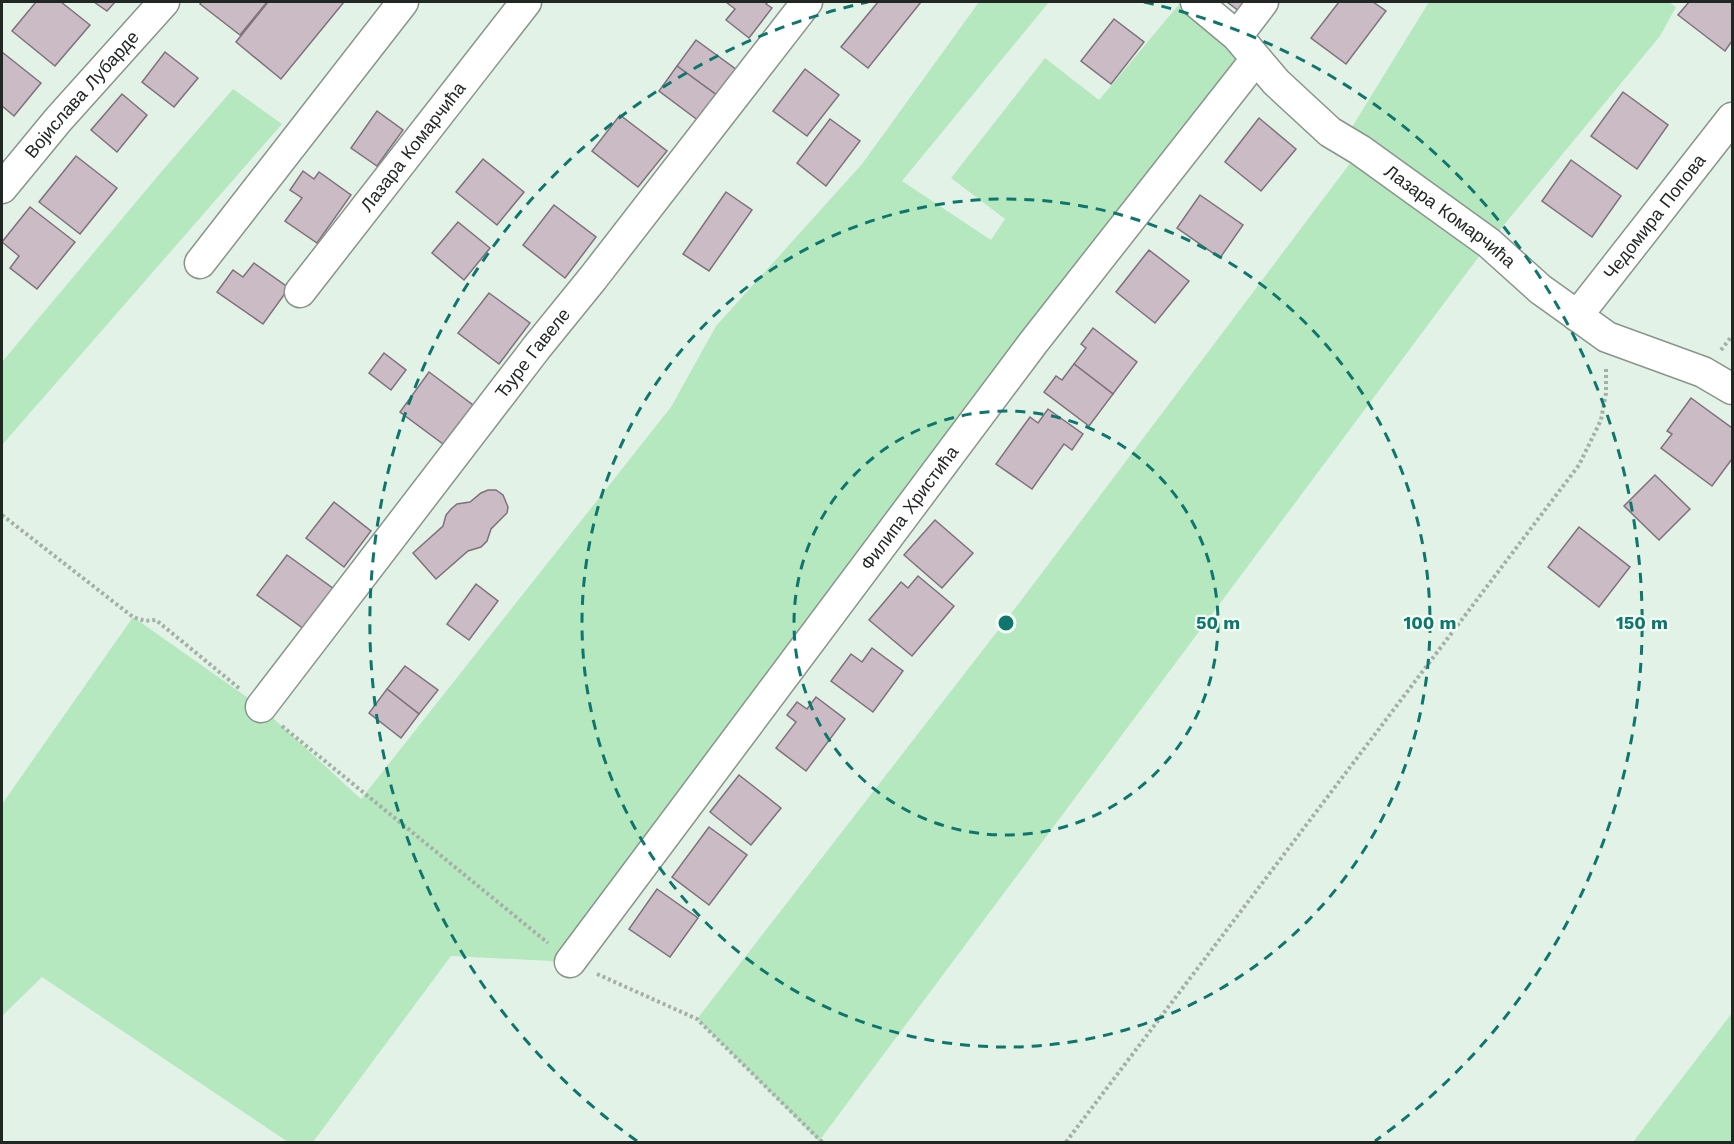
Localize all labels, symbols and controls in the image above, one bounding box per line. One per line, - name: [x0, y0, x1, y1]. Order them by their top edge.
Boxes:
- street label: Војислава Лубарде: [20, 26, 143, 162]
- street label: Лазара Комарчића: [356, 77, 470, 215]
- street label: Чедомира Попова: [1599, 149, 1710, 283]
- street label: Лазара Комарчића: [1381, 160, 1521, 272]
- street label: Ђуре Гавеле: [491, 304, 574, 402]
- street label: Филипа Христића: [856, 441, 963, 574]
- text: 50 m: [1196, 612, 1240, 633]
- text: 100 m: [1403, 612, 1457, 633]
- text: 150 m: [1616, 612, 1668, 633]
- centre of rings: [996, 613, 1016, 633]

